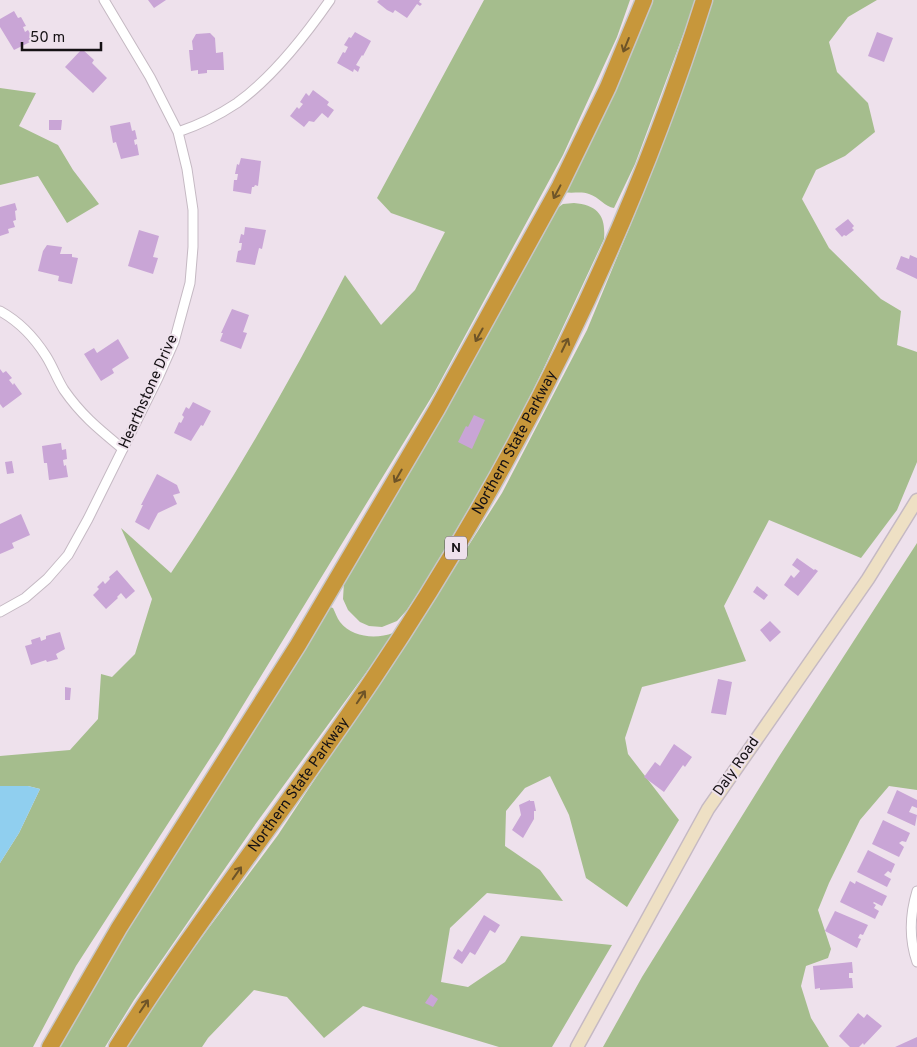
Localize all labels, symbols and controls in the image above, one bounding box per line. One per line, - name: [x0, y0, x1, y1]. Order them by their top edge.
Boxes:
- scale bar: [22, 20, 101, 52]
- text: 50 m: [30, 29, 65, 48]
- one-way arrow: [621, 37, 630, 52]
- one-way arrow: [552, 184, 561, 199]
- one-way arrow: [473, 327, 483, 341]
- street label: Hearthstone Drive: [115, 332, 183, 452]
- one-way arrow: [561, 338, 570, 353]
- street label: Northern State Parkway: [468, 367, 561, 518]
- one-way arrow: [393, 468, 403, 483]
- road number: N: [445, 536, 467, 560]
- one-way arrow: [356, 690, 366, 704]
- street label: Northern State Parkway: [244, 714, 353, 856]
- street label: Daly Road: [710, 734, 764, 800]
- one-way arrow: [232, 866, 242, 880]
- one-way arrow: [139, 1000, 149, 1014]

